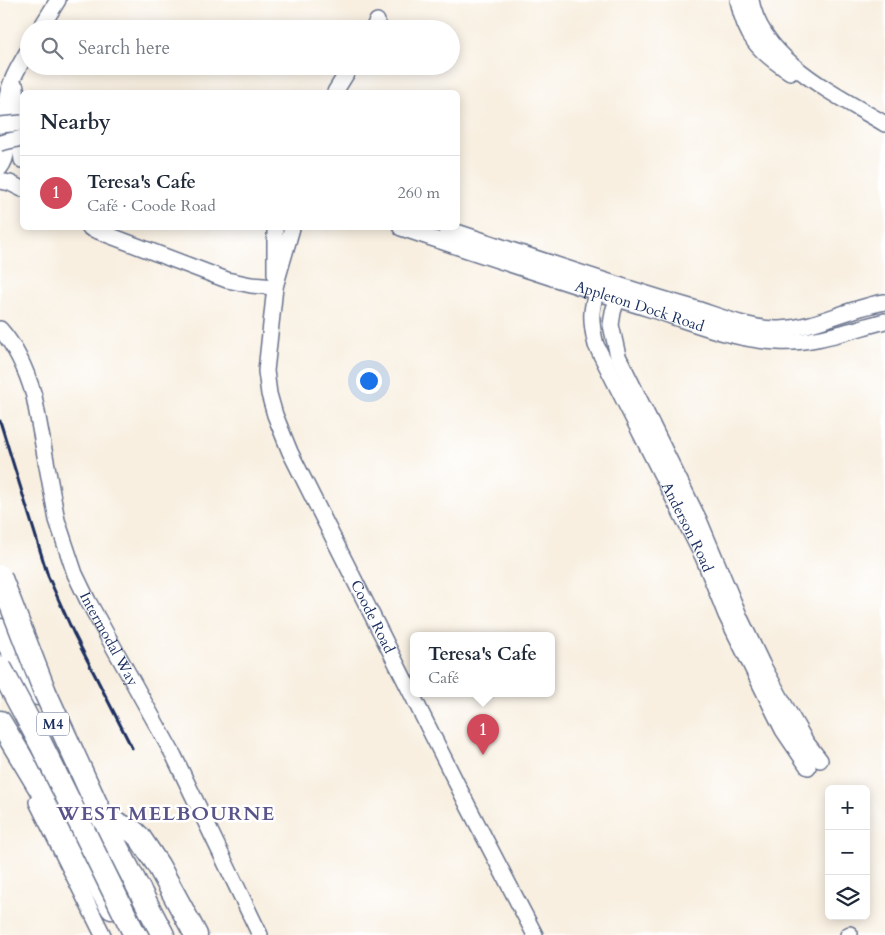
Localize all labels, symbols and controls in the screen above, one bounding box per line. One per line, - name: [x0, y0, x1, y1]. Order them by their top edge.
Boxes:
- search box: [20, 20, 460, 75]
- icon: search: [38, 34, 66, 62]
- text: Search here: [78, 35, 170, 61]
- text: Nearby: [40, 108, 111, 137]
- text: Teresa's Cafe: [87, 169, 196, 195]
- text: 1: [52, 182, 60, 204]
- text: 260 m: [398, 182, 440, 204]
- text: Café · Coode Road: [87, 195, 216, 217]
- street label: Appleton Dock Road: [572, 276, 707, 336]
- your location: [356, 368, 382, 394]
- street label: Anderson Road: [657, 478, 718, 575]
- street label: Coode Road: [346, 577, 400, 657]
- street label: Intermodal Way: [75, 588, 143, 690]
- popup: [410, 632, 555, 697]
- text: Teresa's Cafe: [428, 641, 537, 667]
- text: Café: [428, 667, 459, 689]
- road number: M4: [37, 712, 69, 736]
- pin: 1: [467, 714, 499, 755]
- map controls: [825, 785, 870, 920]
- button: +: [825, 785, 870, 830]
- district label: WEST MELBOURNE: [56, 800, 275, 827]
- button: −: [825, 830, 870, 875]
- button: layers: [825, 875, 870, 920]

